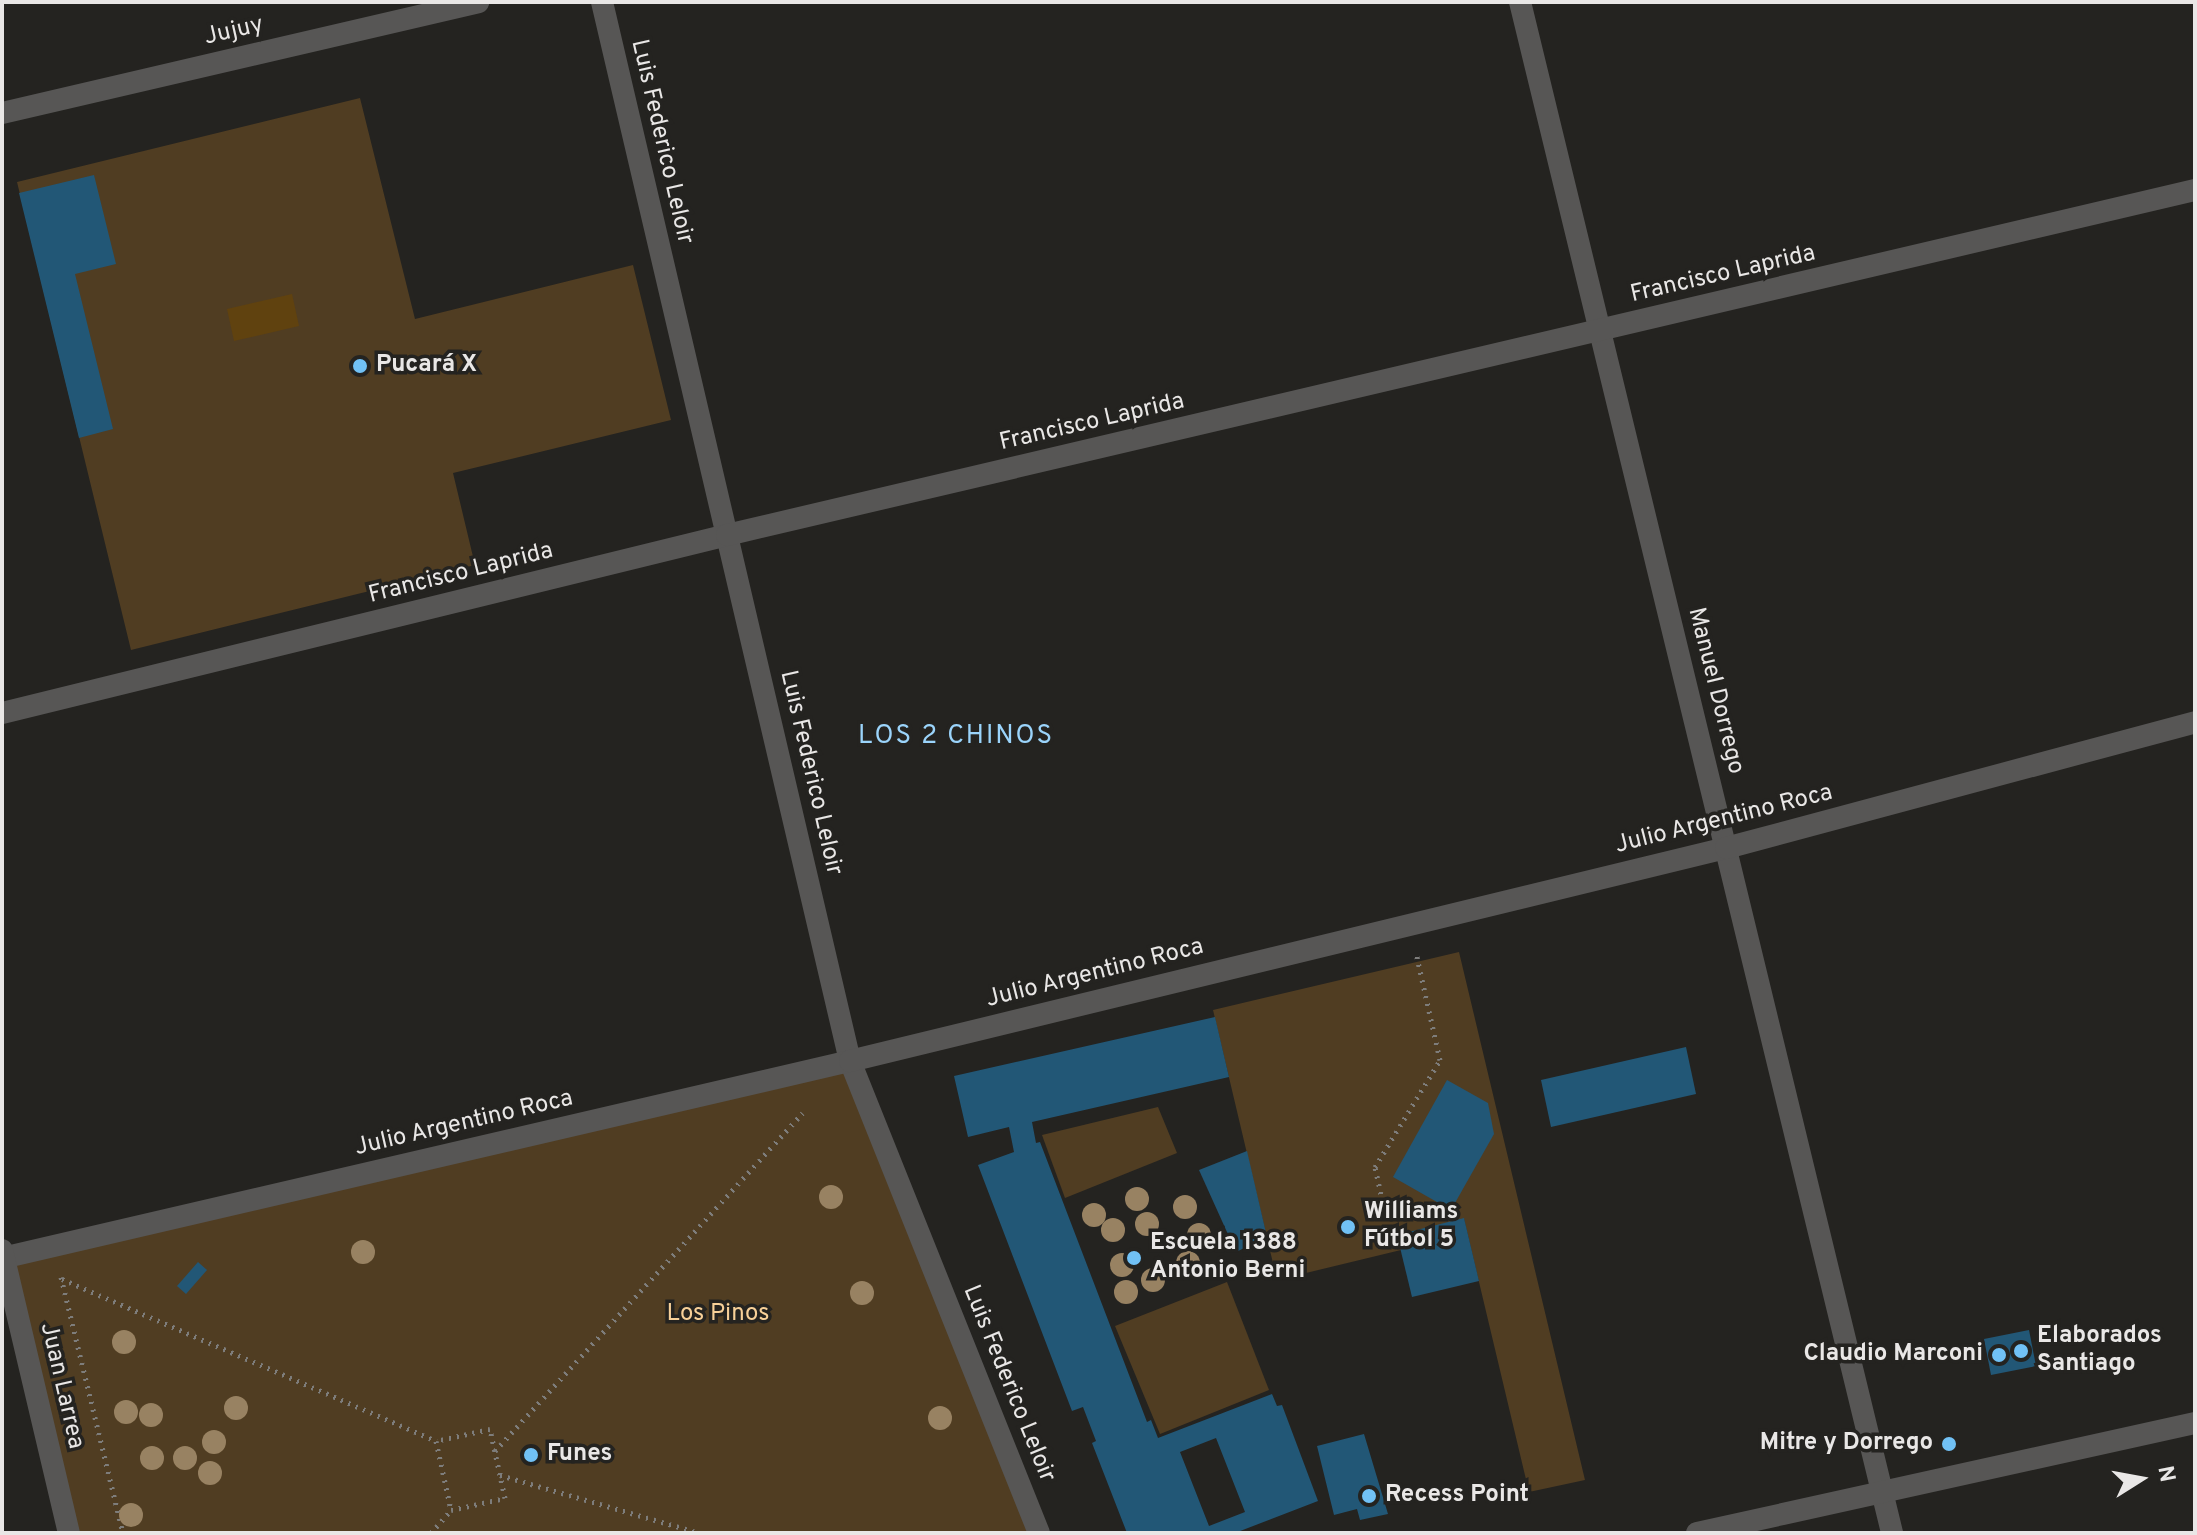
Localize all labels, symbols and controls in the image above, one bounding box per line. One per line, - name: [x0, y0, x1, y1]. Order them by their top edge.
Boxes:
- street label: Jujuy: [202, 11, 266, 53]
- street label: Luis Federico Leloir: [623, 37, 699, 247]
- street label: Francisco Laprida: [1628, 240, 1818, 310]
- place label: Pucará X: [376, 352, 477, 380]
- marker: Pucará X: [351, 357, 369, 375]
- street label: Francisco Laprida: [997, 388, 1187, 458]
- street label: Francisco Laprida: [366, 537, 556, 611]
- street label: Manuel Dorrego: [1680, 605, 1750, 777]
- street label: Luis Federico Leloir: [772, 668, 848, 878]
- district label: LOS 2 CHINOS: [858, 721, 1054, 753]
- street label: Julio Argentino Roca: [1612, 779, 1836, 861]
- street label: Julio Argentino Roca: [983, 933, 1207, 1015]
- street label: Julio Argentino Roca: [352, 1085, 576, 1163]
- place label: Williams Fútbol 5: [1364, 1199, 1458, 1255]
- marker: Williams Fútbol 5: [1339, 1218, 1357, 1236]
- place label: Escuela 1388 Antonio Berni: [1150, 1230, 1305, 1286]
- marker: Escuela 1388 Antonio Berni: [1125, 1249, 1143, 1267]
- street label: Luis Federico Leloir: [955, 1282, 1061, 1486]
- park label: Los Pinos: [667, 1301, 769, 1329]
- street label: Juan Larrea: [33, 1320, 89, 1452]
- place label: Elaborados Santiago: [2037, 1323, 2162, 1379]
- place label: Claudio Marconi: [1803, 1341, 1983, 1369]
- marker: Elaborados Santiago: [2012, 1342, 2030, 1360]
- marker: Claudio Marconi: [1990, 1346, 2008, 1364]
- place label: Mitre y Dorrego: [1760, 1430, 1933, 1458]
- marker: Mitre y Dorrego: [1940, 1435, 1958, 1453]
- north arrow: [2101, 1439, 2181, 1519]
- place label: Funes: [547, 1441, 612, 1469]
- marker: Funes: [522, 1446, 540, 1464]
- text: N: [2150, 1464, 2180, 1485]
- place label: Recess Point: [1385, 1482, 1529, 1510]
- marker: Recess Point: [1360, 1487, 1378, 1505]

